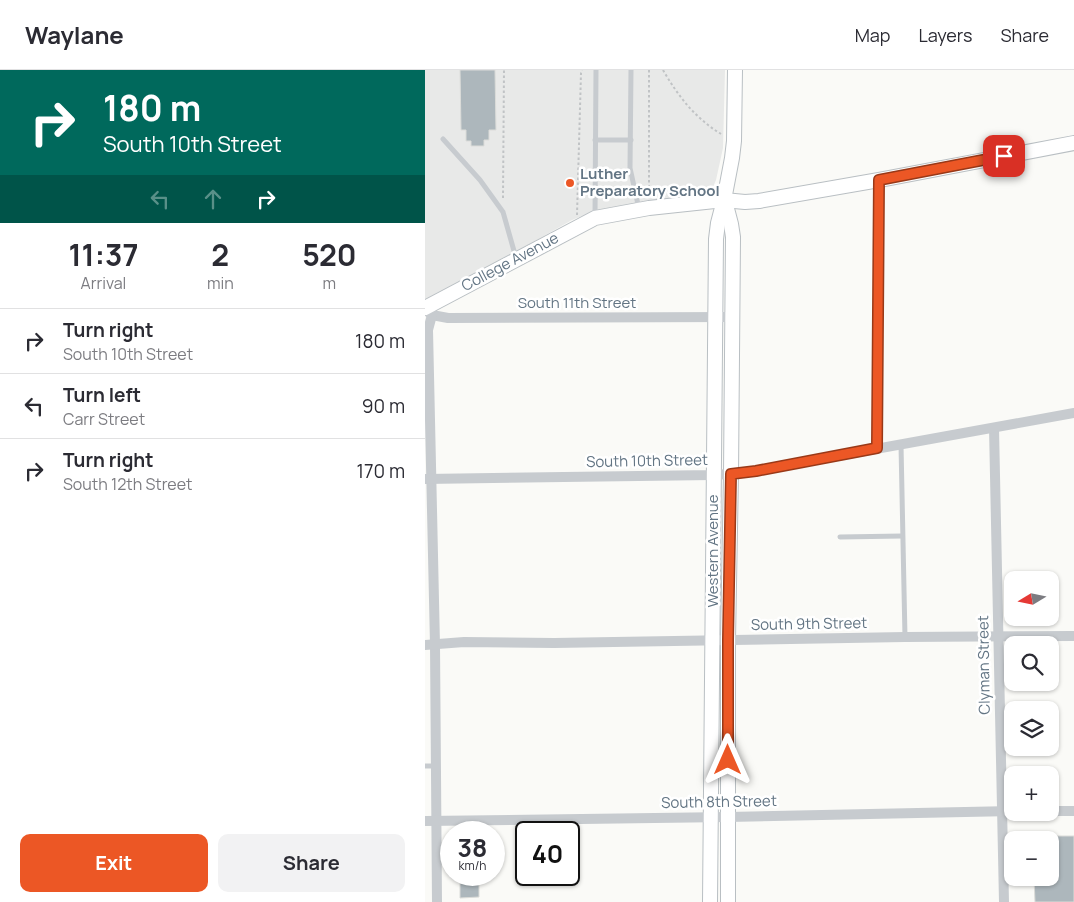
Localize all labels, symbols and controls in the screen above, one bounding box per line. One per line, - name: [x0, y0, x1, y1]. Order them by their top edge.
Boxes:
- text: Waylane: [25, 18, 124, 51]
- text: Map: [855, 23, 890, 47]
- text: Layers: [918, 23, 972, 47]
- text: Share: [1000, 23, 1049, 47]
- text: 180 m: [103, 84, 201, 132]
- icon: right: [20, 90, 85, 155]
- text: South 10th Street: [103, 129, 282, 159]
- pin: [983, 135, 1025, 177]
- icon: arrive: [990, 142, 1018, 170]
- place label: Luther Preparatory School: [580, 163, 720, 201]
- marker: Luther Preparatory School: [564, 177, 576, 189]
- icon: left: [146, 185, 174, 213]
- icon: ahead: [199, 185, 227, 213]
- icon: right: [252, 185, 280, 213]
- street label: College Avenue: [457, 227, 562, 296]
- text: 11:37: [68, 234, 138, 275]
- text: 2: [211, 234, 229, 275]
- text: 520: [302, 234, 357, 275]
- text: Arrival: [81, 272, 126, 294]
- text: min: [207, 272, 234, 294]
- text: m: [323, 272, 336, 294]
- street label: South 11th Street: [518, 292, 636, 313]
- text: Turn right: [63, 317, 153, 343]
- icon: right: [20, 327, 48, 355]
- text: 180 m: [355, 328, 405, 354]
- text: South 10th Street: [63, 343, 193, 365]
- text: Turn left: [63, 382, 141, 408]
- icon: left: [20, 392, 48, 420]
- text: 90 m: [362, 393, 405, 419]
- text: Carr Street: [63, 408, 145, 430]
- text: Turn right: [63, 447, 153, 473]
- street label: South 10th Street: [586, 449, 708, 472]
- icon: right: [20, 457, 48, 485]
- text: 170 m: [357, 458, 405, 484]
- text: South 12th Street: [63, 473, 192, 495]
- street label: Western Avenue: [702, 494, 723, 607]
- north arrow: [1004, 571, 1059, 626]
- map controls: [1004, 571, 1059, 886]
- street label: South 9th Street: [751, 612, 867, 635]
- street label: Clyman Street: [972, 615, 995, 715]
- button: search: [1004, 636, 1059, 691]
- button: layers: [1004, 701, 1059, 756]
- position arrow: [701, 733, 753, 785]
- button: +: [1004, 766, 1059, 821]
- street label: South 8th Street: [661, 790, 777, 813]
- speed limit sign: 40: [515, 821, 580, 886]
- text: 38: [458, 830, 487, 865]
- button: −: [1004, 831, 1059, 886]
- button: Exit: [20, 834, 208, 892]
- button: Share: [218, 834, 405, 892]
- text: km/h: [459, 857, 486, 874]

